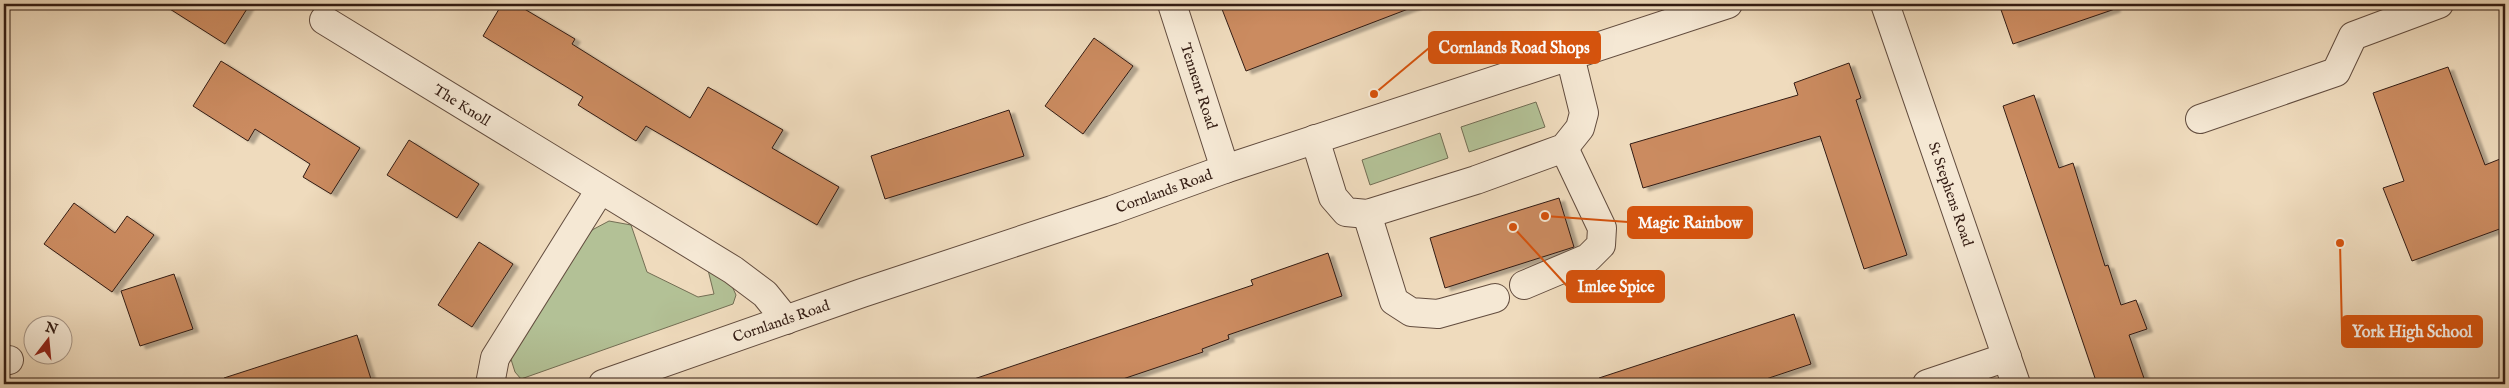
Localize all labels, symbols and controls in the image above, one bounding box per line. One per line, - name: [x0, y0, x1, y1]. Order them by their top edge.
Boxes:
- callout: Cornlands Road Shops: [1429, 32, 1600, 63]
- text: Cornlands Road Shops: [1438, 39, 1590, 59]
- street label: Tennent Road: [1176, 41, 1222, 133]
- street label: The Knoll: [429, 80, 495, 131]
- street label: St Stephens Road: [1924, 139, 1978, 250]
- street label: Cornlands Road: [1113, 165, 1216, 218]
- callout: Magic Rainbow: [1628, 207, 1752, 238]
- text: Magic Rainbow: [1638, 214, 1744, 234]
- callout: Imlee Spice: [1567, 271, 1664, 302]
- text: Imlee Spice: [1578, 278, 1655, 298]
- street label: Cornlands Road: [730, 296, 833, 347]
- north arrow: [22, 316, 72, 366]
- callout: York High School: [2342, 316, 2482, 347]
- text: N: [42, 318, 60, 339]
- text: York High School: [2352, 323, 2473, 343]

